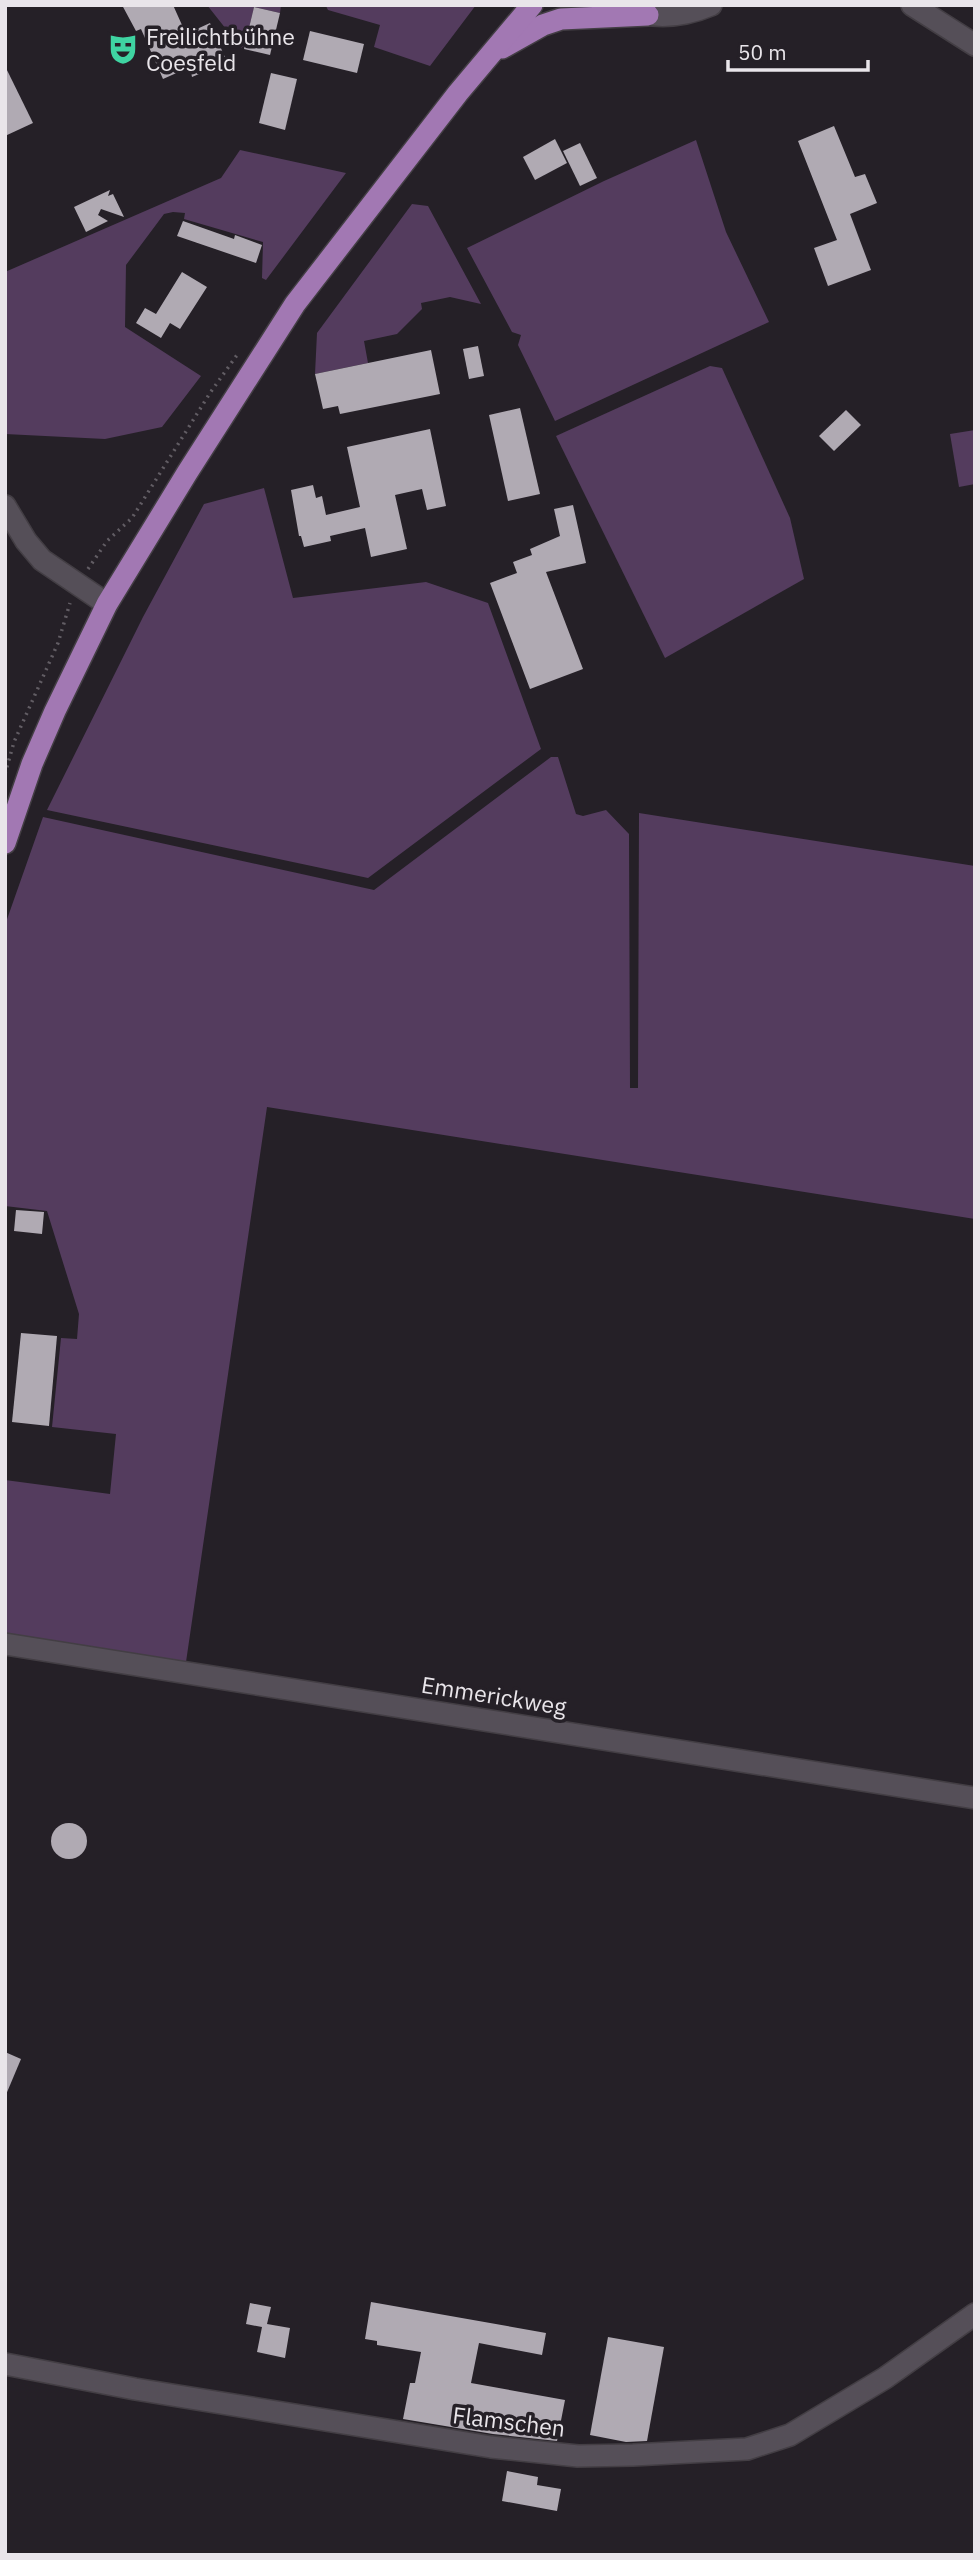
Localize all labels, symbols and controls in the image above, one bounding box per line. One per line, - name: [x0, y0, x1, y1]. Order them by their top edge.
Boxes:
- place label: Freilichtbühne Coesfeld: [146, 21, 295, 77]
- scale bar: [728, 28, 868, 72]
- theatre icon: Freilichtbühne Coesfeld: [106, 32, 140, 66]
- text: 50 m: [738, 38, 787, 66]
- street label: Emmerickweg: [419, 1669, 569, 1721]
- street label: Flamschen: [451, 2399, 567, 2443]

